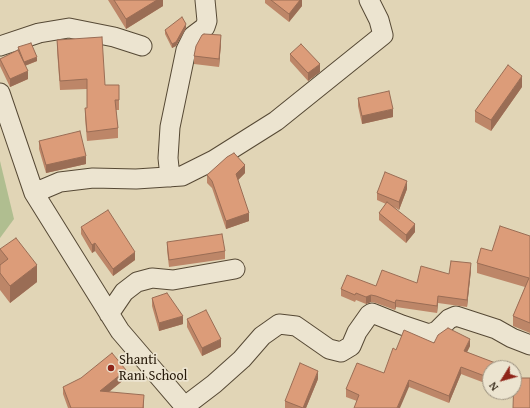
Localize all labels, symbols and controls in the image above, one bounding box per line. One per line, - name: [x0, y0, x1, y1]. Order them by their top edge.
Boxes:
- place label: Shanti Rani School: [119, 352, 187, 384]
- north arrow: [482, 360, 522, 400]
- marker: Shanti Rani School: [106, 363, 116, 373]
- text: N: [485, 379, 502, 394]

